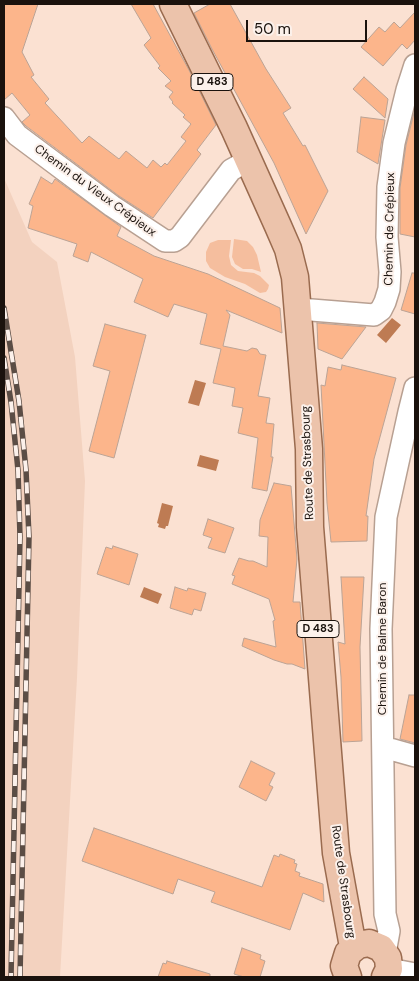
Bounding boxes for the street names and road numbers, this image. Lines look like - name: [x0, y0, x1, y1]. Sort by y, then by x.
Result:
- road number: D 483: [191, 74, 233, 90]
- street label: Chemin du Vieux Crépieux: [31, 142, 159, 240]
- street label: Chemin de Crépieux: [382, 172, 398, 286]
- street label: Route de Strasbourg: [299, 406, 317, 520]
- street label: Chemin de Balme Baron: [376, 583, 390, 715]
- road number: D 483: [297, 620, 339, 638]
- street label: Route de Strasbourg: [328, 825, 358, 939]

